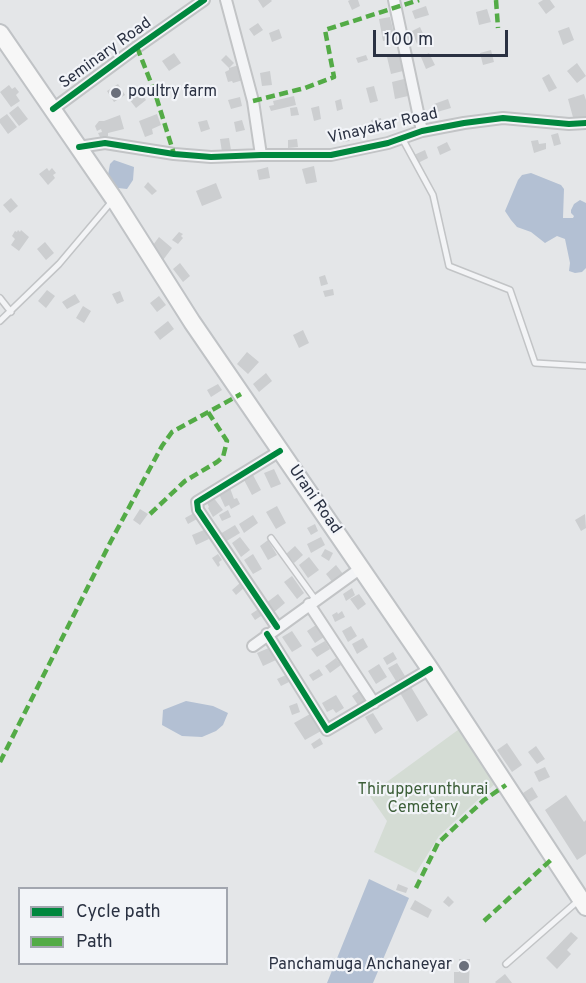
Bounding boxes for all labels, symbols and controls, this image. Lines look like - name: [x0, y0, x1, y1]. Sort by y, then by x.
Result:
- street label: Seminary Road: [56, 14, 156, 94]
- scale bar: [376, 18, 511, 56]
- text: 100 m: [384, 29, 433, 52]
- place label: poultry farm: [128, 83, 217, 103]
- marker: poultry farm: [109, 86, 123, 100]
- street label: Vinayakar Road: [326, 105, 440, 149]
- street label: Urani Road: [283, 462, 345, 538]
- park label: Thirupperunthurai Cemetery: [358, 781, 488, 819]
- legend: [18, 887, 228, 965]
- text: Cycle path: [76, 901, 161, 924]
- text: Path: [76, 931, 113, 954]
- place label: Panchamuga Anchaneyar: [269, 956, 452, 976]
- marker: Panchamuga Anchaneyar: [457, 959, 471, 973]

